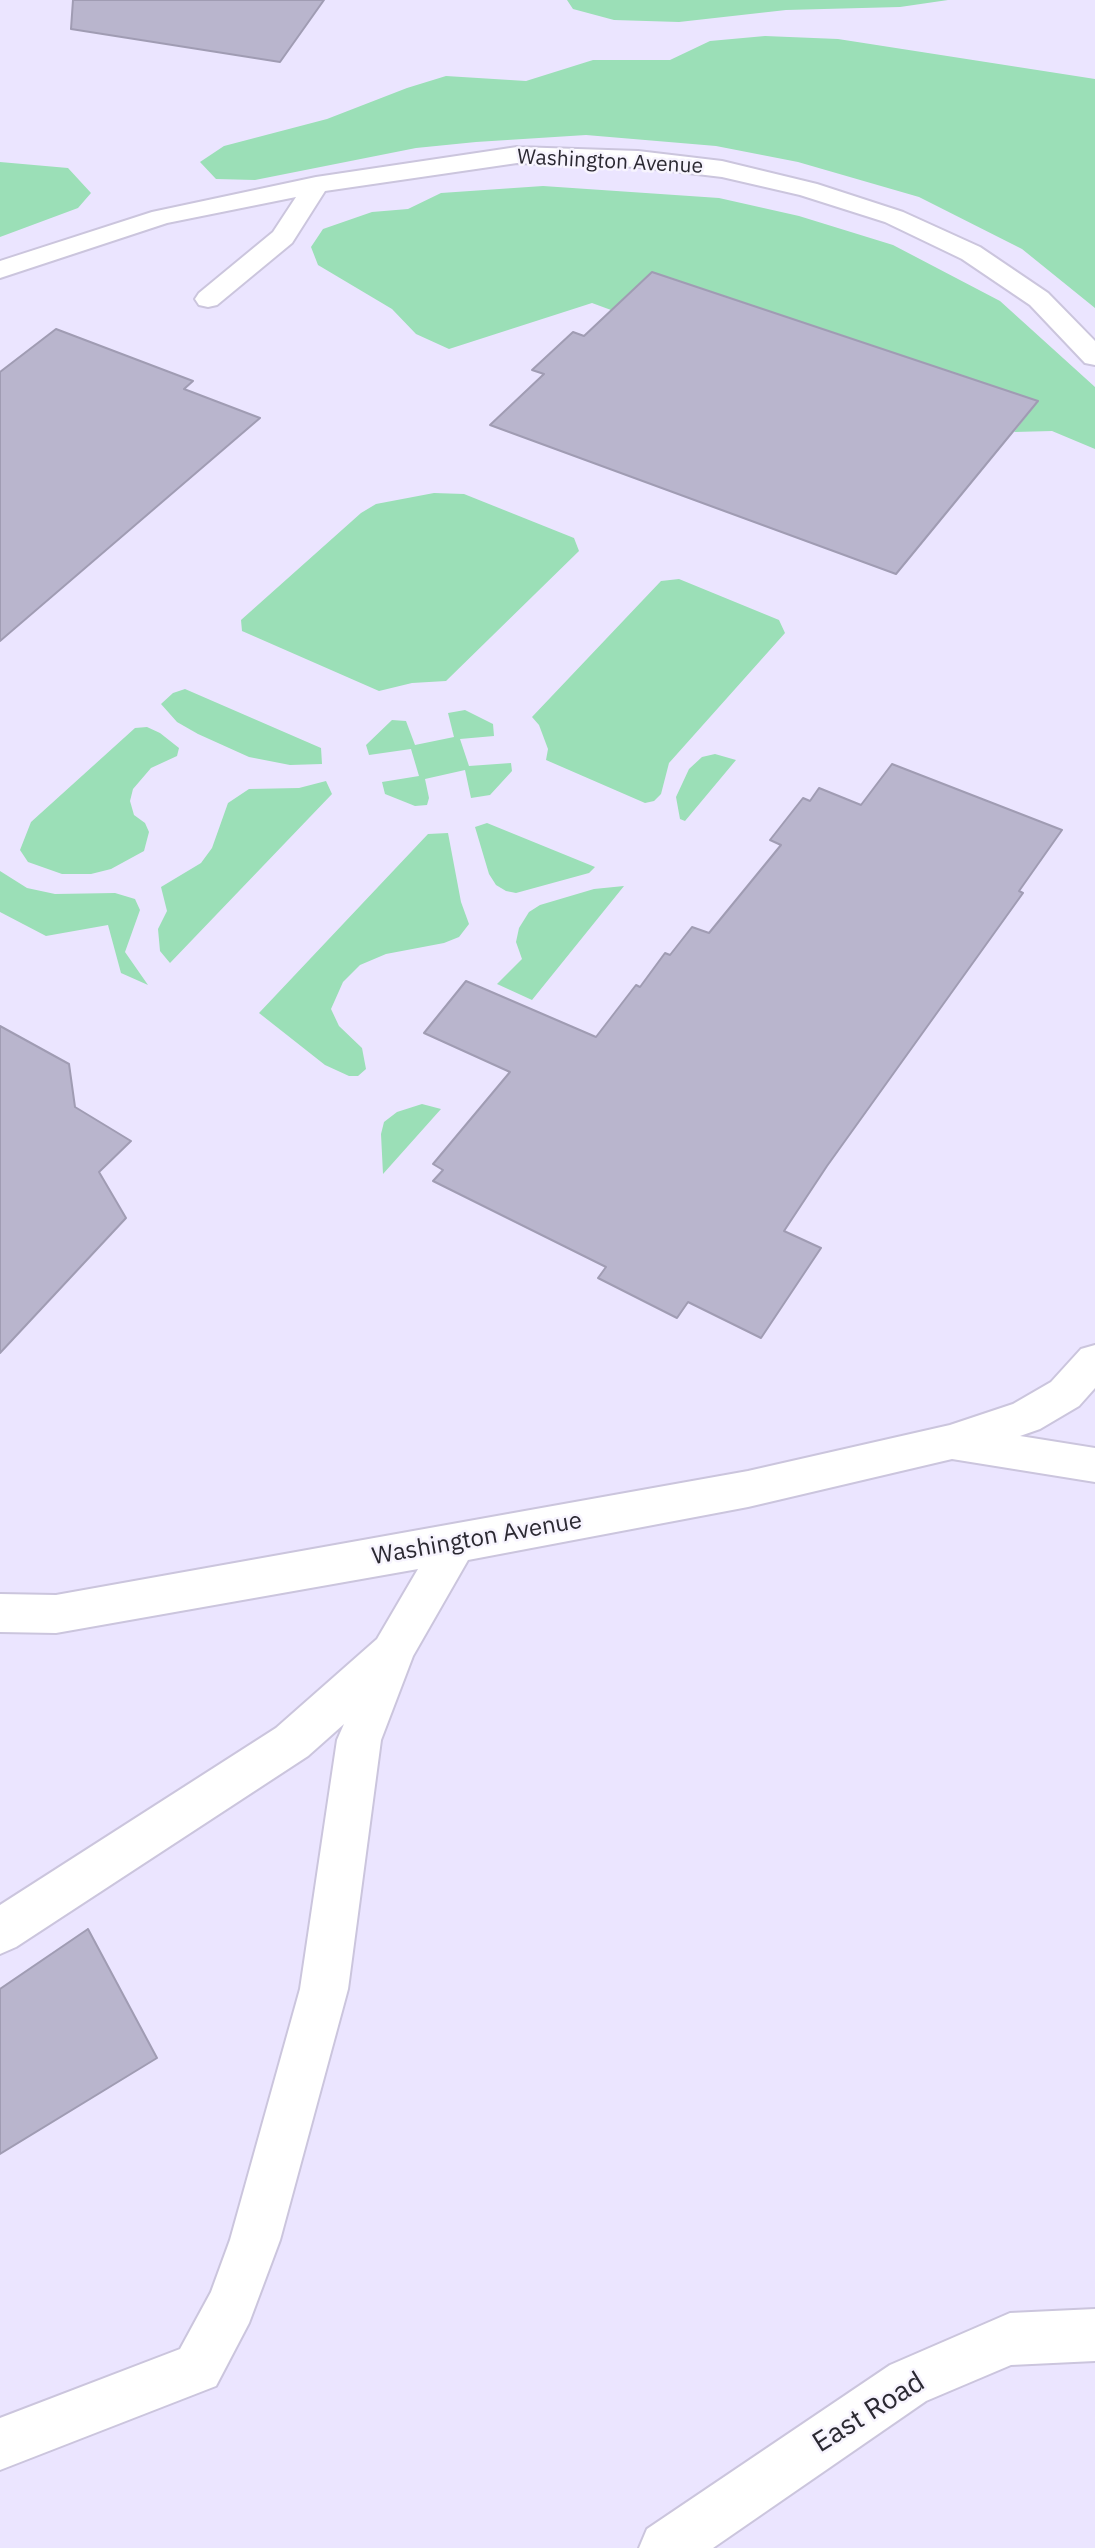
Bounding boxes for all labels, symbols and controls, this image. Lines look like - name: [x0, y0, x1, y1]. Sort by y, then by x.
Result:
- street label: Washington Avenue: [516, 145, 704, 179]
- street label: Washington Avenue: [370, 1506, 584, 1572]
- street label: East Road: [807, 2365, 931, 2461]

